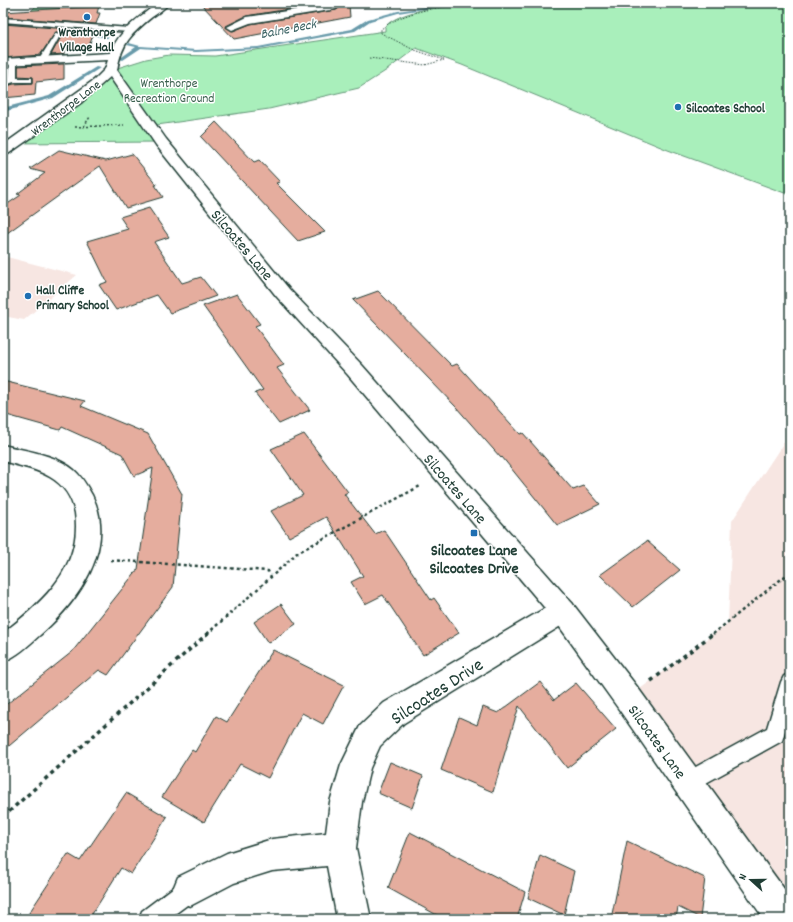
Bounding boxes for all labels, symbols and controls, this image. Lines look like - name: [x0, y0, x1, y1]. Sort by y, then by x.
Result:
- marker: Wrenthorpe Village Hall: [82, 12, 92, 22]
- water label: Balne Beck: [259, 15, 319, 45]
- place label: Wrenthorpe Village Hall: [58, 24, 116, 58]
- park label: Wrenthorpe Recreation Ground: [124, 75, 214, 109]
- street label: Wrenthorpe Lane: [28, 76, 106, 142]
- place label: Silcoates School: [686, 100, 766, 119]
- marker: Silcoates School: [673, 102, 683, 112]
- street label: Silcoates Lane: [204, 205, 278, 286]
- place label: Hall Cliffe Primary School: [36, 282, 110, 316]
- marker: Hall Cliffe Primary School: [23, 291, 33, 301]
- street label: Silcoates Lane: [417, 449, 491, 530]
- marker: Silcoates Lane Silcoates Drive: [469, 528, 479, 538]
- place label: Silcoates Lane Silcoates Drive: [429, 540, 519, 581]
- street label: Silcoates Drive: [386, 653, 490, 733]
- street label: Silcoates Lane: [621, 701, 691, 784]
- north arrow: [731, 860, 771, 900]
- text: N: [735, 871, 752, 883]

